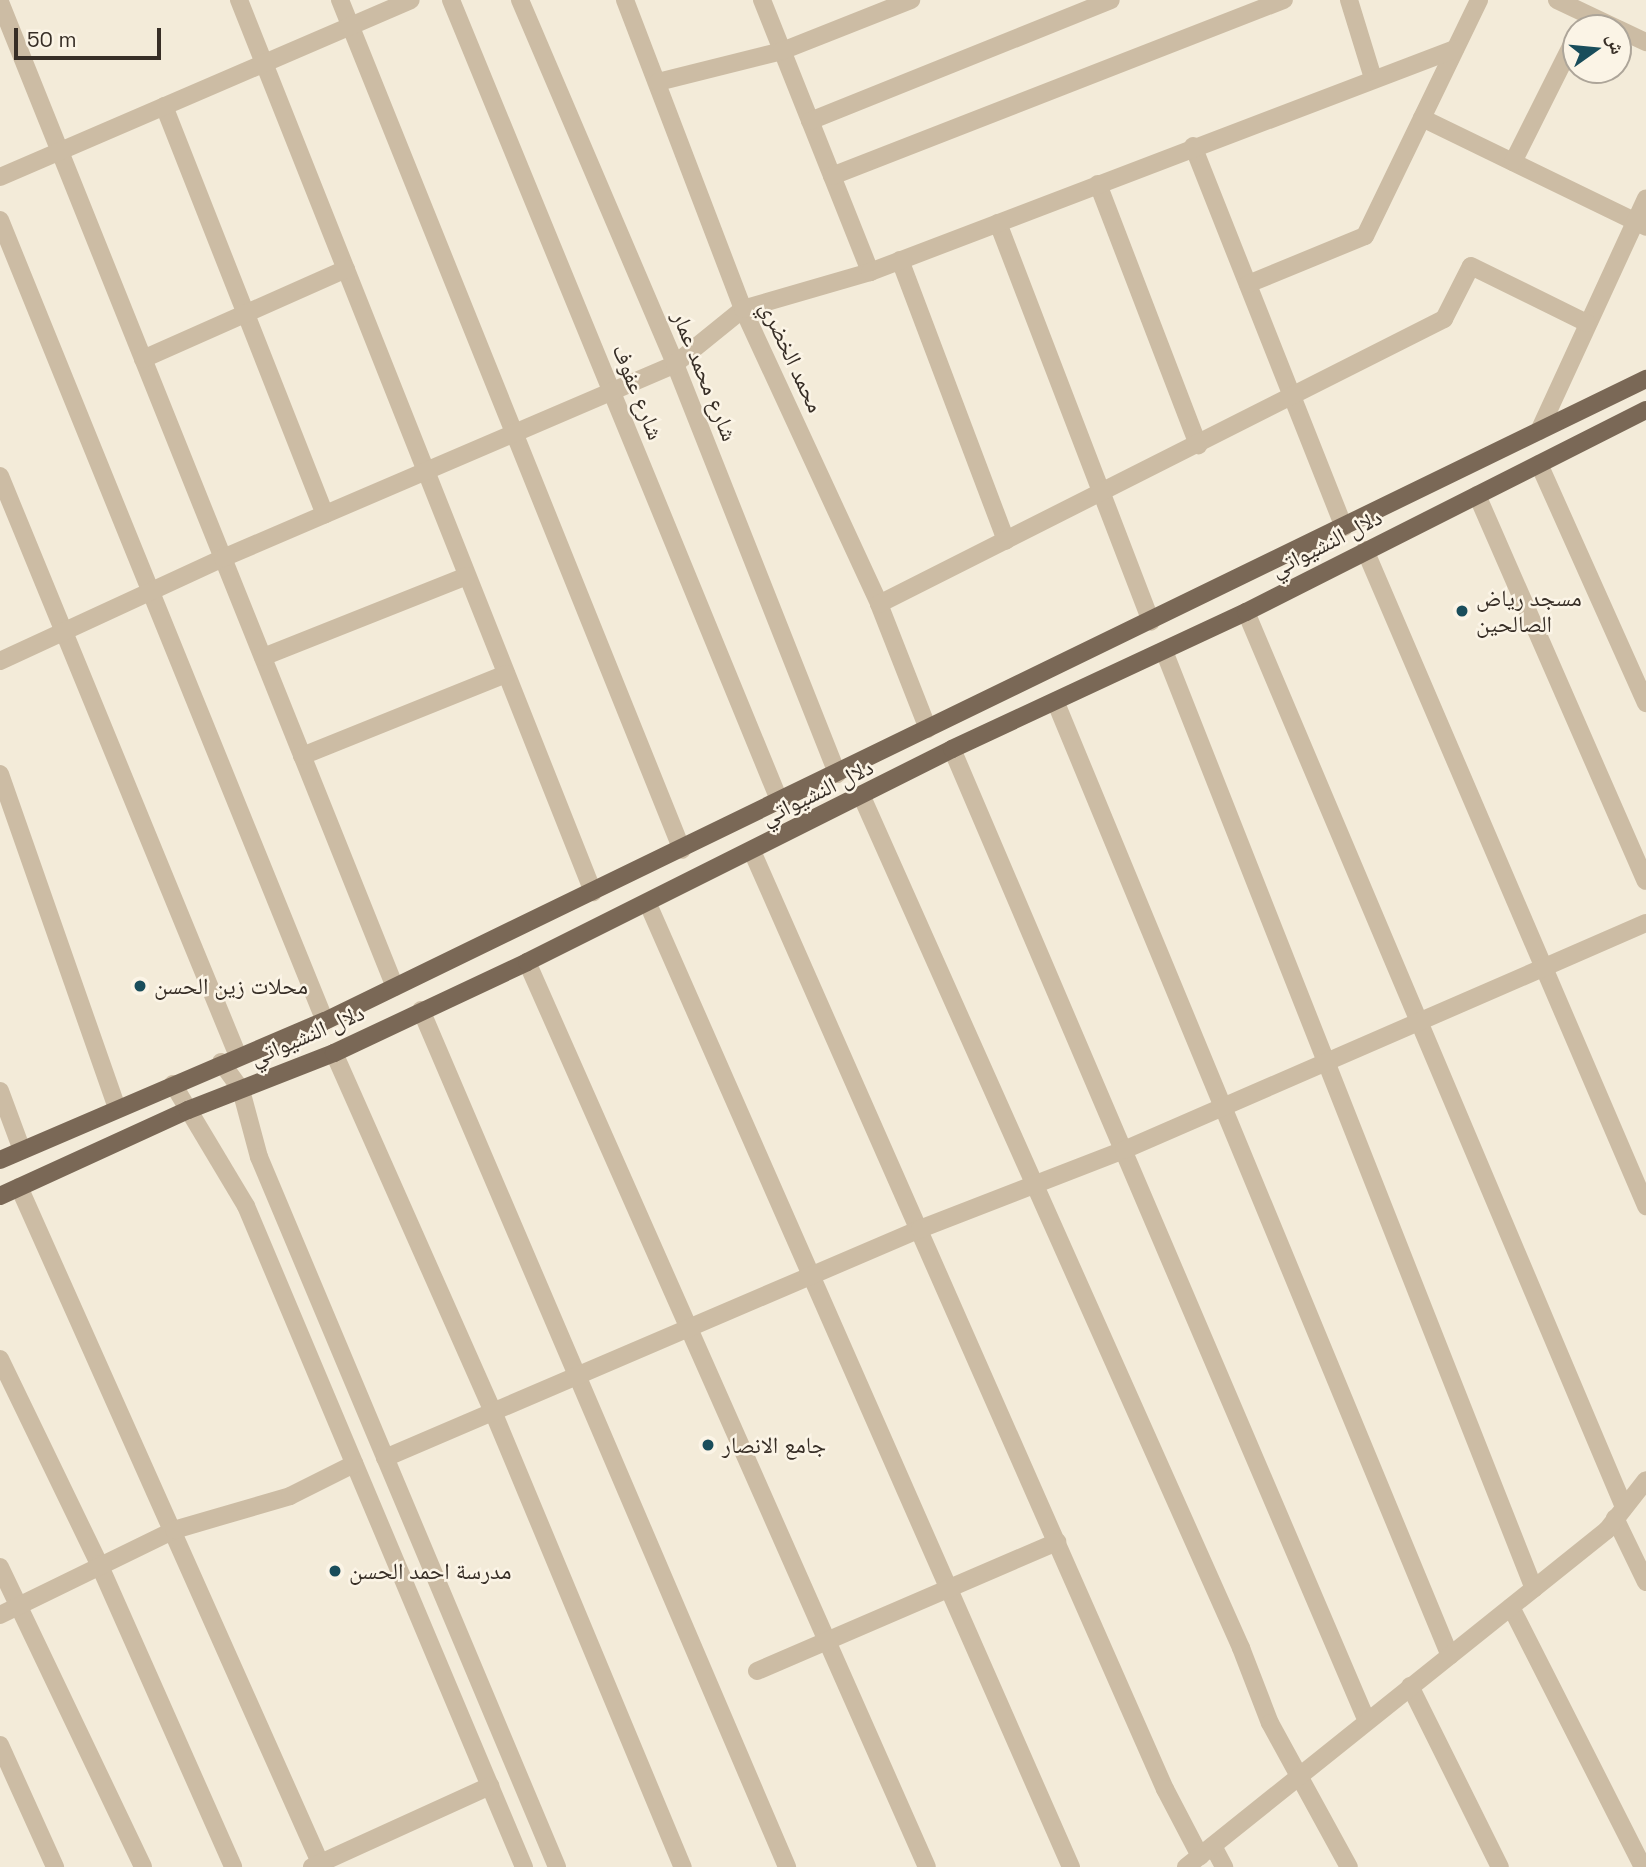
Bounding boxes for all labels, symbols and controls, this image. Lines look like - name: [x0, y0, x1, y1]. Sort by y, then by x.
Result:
- scale bar: [18, 14, 164, 58]
- north arrow: [1562, 14, 1632, 84]
- text: 50 m: [27, 26, 77, 53]
- text: ش: [1601, 31, 1631, 57]
- street label: محمد الخضري: [754, 297, 830, 417]
- street label: شارع محمد عمار: [666, 307, 744, 445]
- street label: شارع عفوف: [606, 340, 670, 444]
- street label: دلال النشيواتي: [1266, 503, 1386, 583]
- place label: مسجد رياض الصالحين: [1476, 584, 1582, 638]
- marker: مسجد رياض الصالحين: [1454, 603, 1470, 619]
- street label: دلال النشيواتي: [756, 753, 878, 831]
- place label: محلات زين الحسن: [154, 972, 308, 1000]
- marker: محلات زين الحسن: [132, 978, 148, 994]
- street label: دلال النشيواتي: [246, 999, 368, 1071]
- place label: جامع الانصار: [722, 1431, 826, 1459]
- marker: جامع الانصار: [700, 1437, 716, 1453]
- place label: مدرسة احمد الحسن: [349, 1557, 511, 1585]
- marker: مدرسة احمد الحسن: [327, 1563, 343, 1579]

